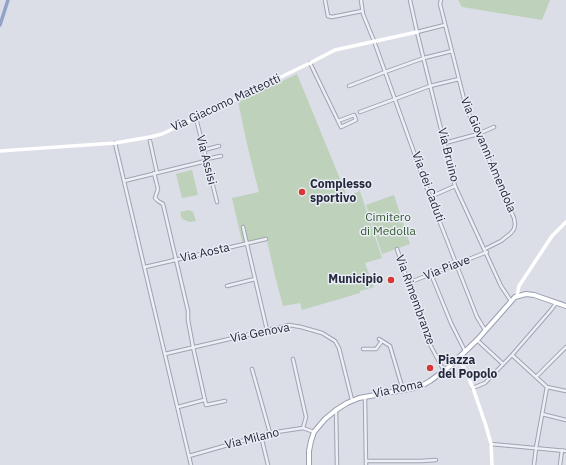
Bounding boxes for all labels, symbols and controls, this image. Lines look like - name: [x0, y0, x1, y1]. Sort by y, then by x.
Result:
- street label: Via Giacomo Matteotti: [169, 71, 283, 135]
- street label: Via Giovanni Amendola: [457, 95, 519, 215]
- street label: Via Bruino: [434, 127, 462, 183]
- street label: Via Assisi: [193, 134, 219, 186]
- street label: Via dei Caduti: [409, 150, 447, 224]
- place label: Complesso sportivo: [310, 178, 372, 206]
- marker: Complesso sportivo: [297, 187, 307, 197]
- park label: Cimitero di Medolla: [360, 211, 416, 239]
- street label: Via Aosta: [179, 240, 231, 266]
- street label: Via Rimembranze: [392, 253, 438, 347]
- street label: Via Piave: [422, 253, 472, 283]
- place label: Municipio: [328, 273, 383, 287]
- marker: Municipio: [386, 275, 396, 285]
- street label: Via Genova: [229, 320, 291, 346]
- place label: Piazza del Popolo: [438, 354, 497, 382]
- marker: Piazza del Popolo: [425, 363, 435, 373]
- street label: Via Roma: [372, 377, 424, 401]
- street label: Via Milano: [223, 425, 281, 453]

